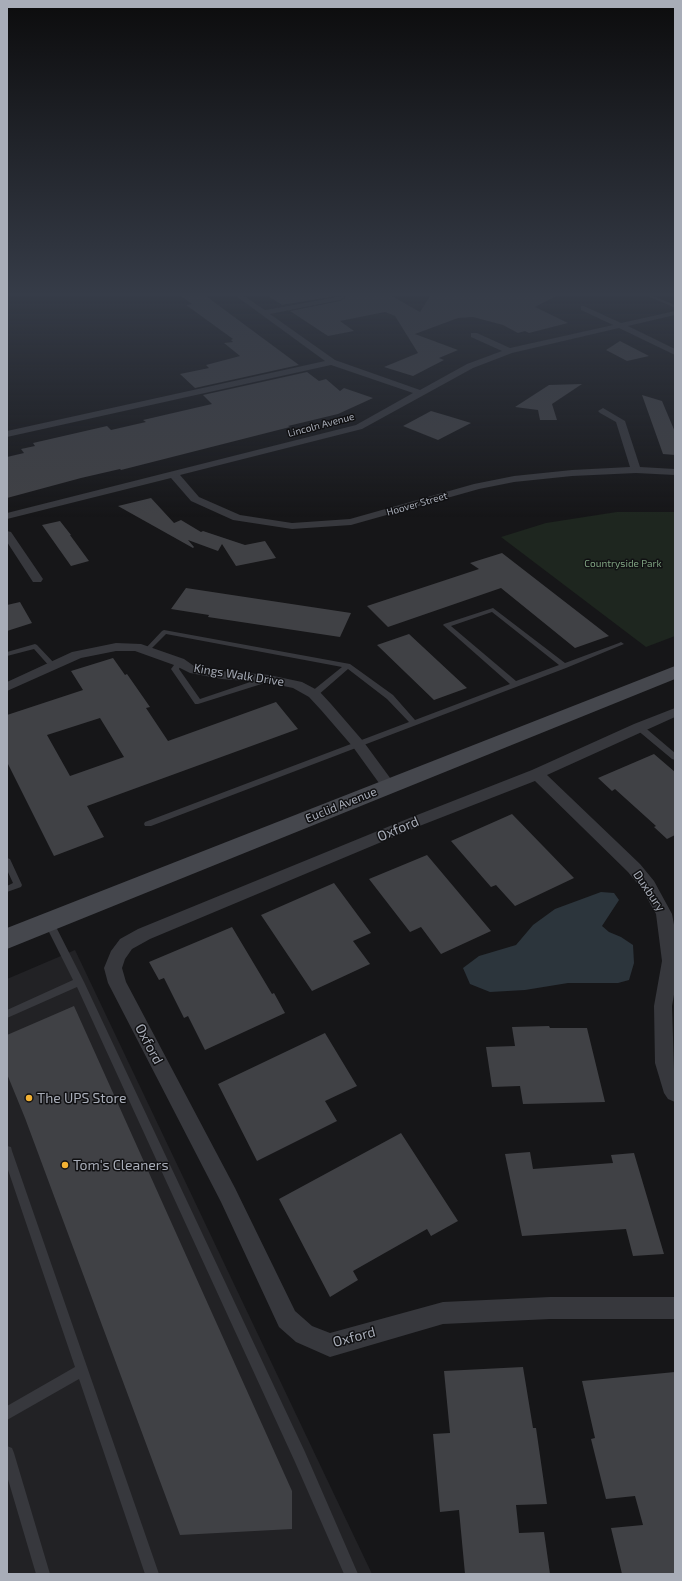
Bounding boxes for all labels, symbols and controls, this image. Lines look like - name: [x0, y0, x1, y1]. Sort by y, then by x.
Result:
- street label: Lincoln Avenue: [286, 410, 356, 440]
- street label: Hoover Street: [385, 490, 449, 518]
- park label: Countryside Park: [584, 558, 662, 570]
- street label: Kings Walk Drive: [193, 661, 285, 689]
- street label: Euclid Avenue: [303, 784, 379, 826]
- street label: Oxford: [375, 813, 421, 845]
- street label: Duxbury: [630, 868, 668, 914]
- street label: Oxford: [131, 1021, 167, 1067]
- place label: The UPS Store: [37, 1090, 126, 1106]
- marker: The UPS Store: [24, 1093, 34, 1103]
- place label: Tom's Cleaners: [73, 1157, 169, 1173]
- marker: Tom's Cleaners: [60, 1160, 70, 1170]
- street label: Oxford: [331, 1323, 377, 1351]

